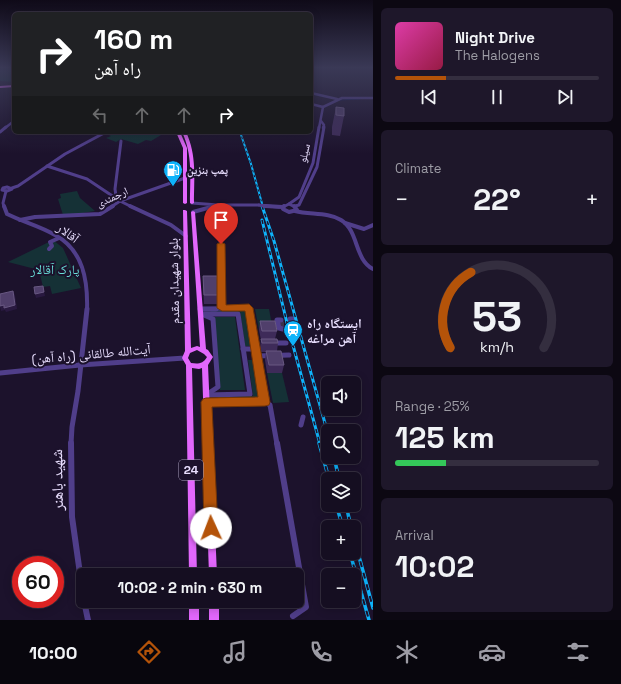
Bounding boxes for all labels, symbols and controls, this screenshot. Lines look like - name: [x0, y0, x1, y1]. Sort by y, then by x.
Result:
- text: 160 m: [94, 21, 173, 57]
- icon: right: [28, 28, 80, 80]
- text: Night Drive: [455, 28, 535, 47]
- text: The Halogens: [455, 47, 540, 64]
- text: راه آهن: [94, 57, 141, 80]
- icon: previous: [418, 86, 440, 108]
- icon: pause: [486, 86, 508, 108]
- icon: next: [554, 86, 576, 108]
- icon: left: [89, 104, 111, 126]
- icon: ahead: [131, 104, 153, 126]
- icon: ahead: [173, 104, 195, 126]
- icon: right: [215, 104, 237, 126]
- street label: سیلو: [295, 142, 313, 164]
- fuel station icon: پمپ بنزین: [162, 159, 184, 187]
- text: Climate: [395, 160, 441, 177]
- place label: پمپ بنزین: [187, 163, 228, 178]
- text: 22°: [473, 180, 521, 219]
- street label: ارجمندی: [94, 184, 130, 210]
- text: −: [395, 185, 409, 213]
- text: +: [585, 185, 599, 213]
- pin: [204, 203, 238, 244]
- icon: arrive: [210, 209, 232, 231]
- street label: آقالار: [53, 219, 83, 247]
- street label: بلوار شهیدان مقدم: [165, 238, 183, 324]
- park label: پارک آقالار: [29, 261, 80, 278]
- text: 53: [472, 290, 522, 343]
- place label: ایستگاه راه آهن مراغه: [307, 315, 362, 347]
- station icon: ایستگاه راه آهن مراغه: [282, 319, 304, 347]
- text: km/h: [480, 338, 514, 356]
- street label: (راه آهن) آیت‌الله طالقانی: [31, 340, 152, 368]
- map controls: [321, 376, 361, 608]
- button: sound: [321, 376, 361, 416]
- text: Range · 25%: [395, 398, 469, 415]
- text: 125 km: [395, 418, 495, 457]
- button: search: [321, 424, 361, 464]
- street label: شهید باهنر: [46, 449, 68, 512]
- road number: 24: [179, 460, 203, 480]
- button: layers: [321, 472, 361, 512]
- position arrow: [190, 507, 232, 549]
- button: +: [321, 520, 361, 560]
- text: Arrival: [395, 527, 434, 544]
- text: 10:02: [395, 547, 474, 586]
- speed limit sign: 60: [12, 556, 64, 608]
- button: −: [321, 568, 361, 608]
- text: 10:02 · 2 min · 630 m: [118, 578, 262, 597]
- icon: directions: [135, 638, 163, 666]
- icon: music: [221, 638, 249, 666]
- icon: phone: [307, 638, 335, 666]
- icon: climate: [393, 638, 421, 666]
- icon: car: [478, 638, 506, 666]
- icon: filters: [564, 638, 592, 666]
- text: 10:00: [29, 641, 77, 664]

